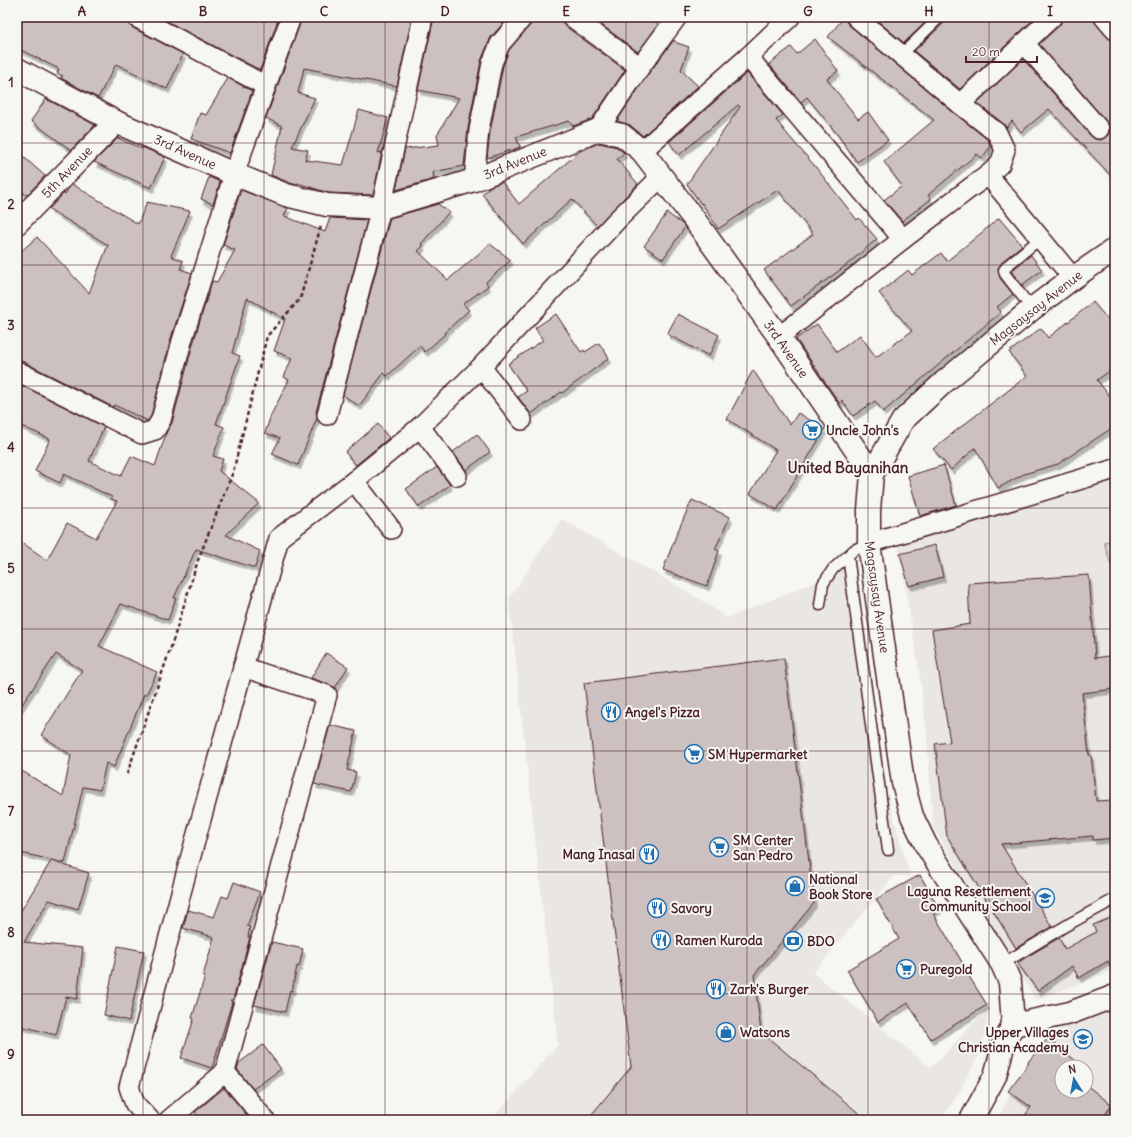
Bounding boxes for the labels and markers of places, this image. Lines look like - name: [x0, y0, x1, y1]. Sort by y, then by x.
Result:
- supermarket icon: Uncle John's: [801, 419, 823, 441]
- place label: Uncle John's: [826, 422, 899, 439]
- restaurant icon: Angel's Pizza: [600, 701, 622, 723]
- place label: Angel's Pizza: [625, 704, 701, 721]
- supermarket icon: SM Hypermarket: [683, 743, 705, 765]
- place label: SM Hypermarket: [708, 746, 808, 763]
- place label: SM Center San Pedro: [733, 832, 794, 864]
- supermarket icon: SM Center San Pedro: [708, 836, 730, 858]
- restaurant icon: Mang Inasal: [638, 843, 660, 865]
- place label: Mang Inasal: [562, 846, 635, 863]
- place label: National Book Store: [809, 871, 872, 903]
- shop icon: National Book Store: [784, 875, 806, 897]
- place label: Laguna Resettlement Community School: [907, 883, 1032, 915]
- school or university icon: Laguna Resettlement Community School: [1034, 887, 1056, 909]
- restaurant icon: Savory: [646, 897, 668, 919]
- place label: Savory: [671, 900, 712, 917]
- restaurant icon: Ramen Kuroda: [650, 929, 672, 951]
- bank icon: BDO: [782, 930, 804, 952]
- place label: Ramen Kuroda: [675, 932, 763, 949]
- place label: BDO: [807, 933, 835, 950]
- supermarket icon: Puregold: [895, 958, 917, 980]
- place label: Puregold: [920, 961, 973, 978]
- restaurant icon: Zark's Burger: [705, 978, 727, 1000]
- place label: Zark's Burger: [730, 981, 809, 998]
- shop icon: Watsons: [715, 1021, 737, 1043]
- place label: Watsons: [740, 1024, 790, 1041]
- place label: Upper Villages Christian Academy: [958, 1024, 1069, 1056]
- school or university icon: Upper Villages Christian Academy: [1072, 1028, 1094, 1050]

